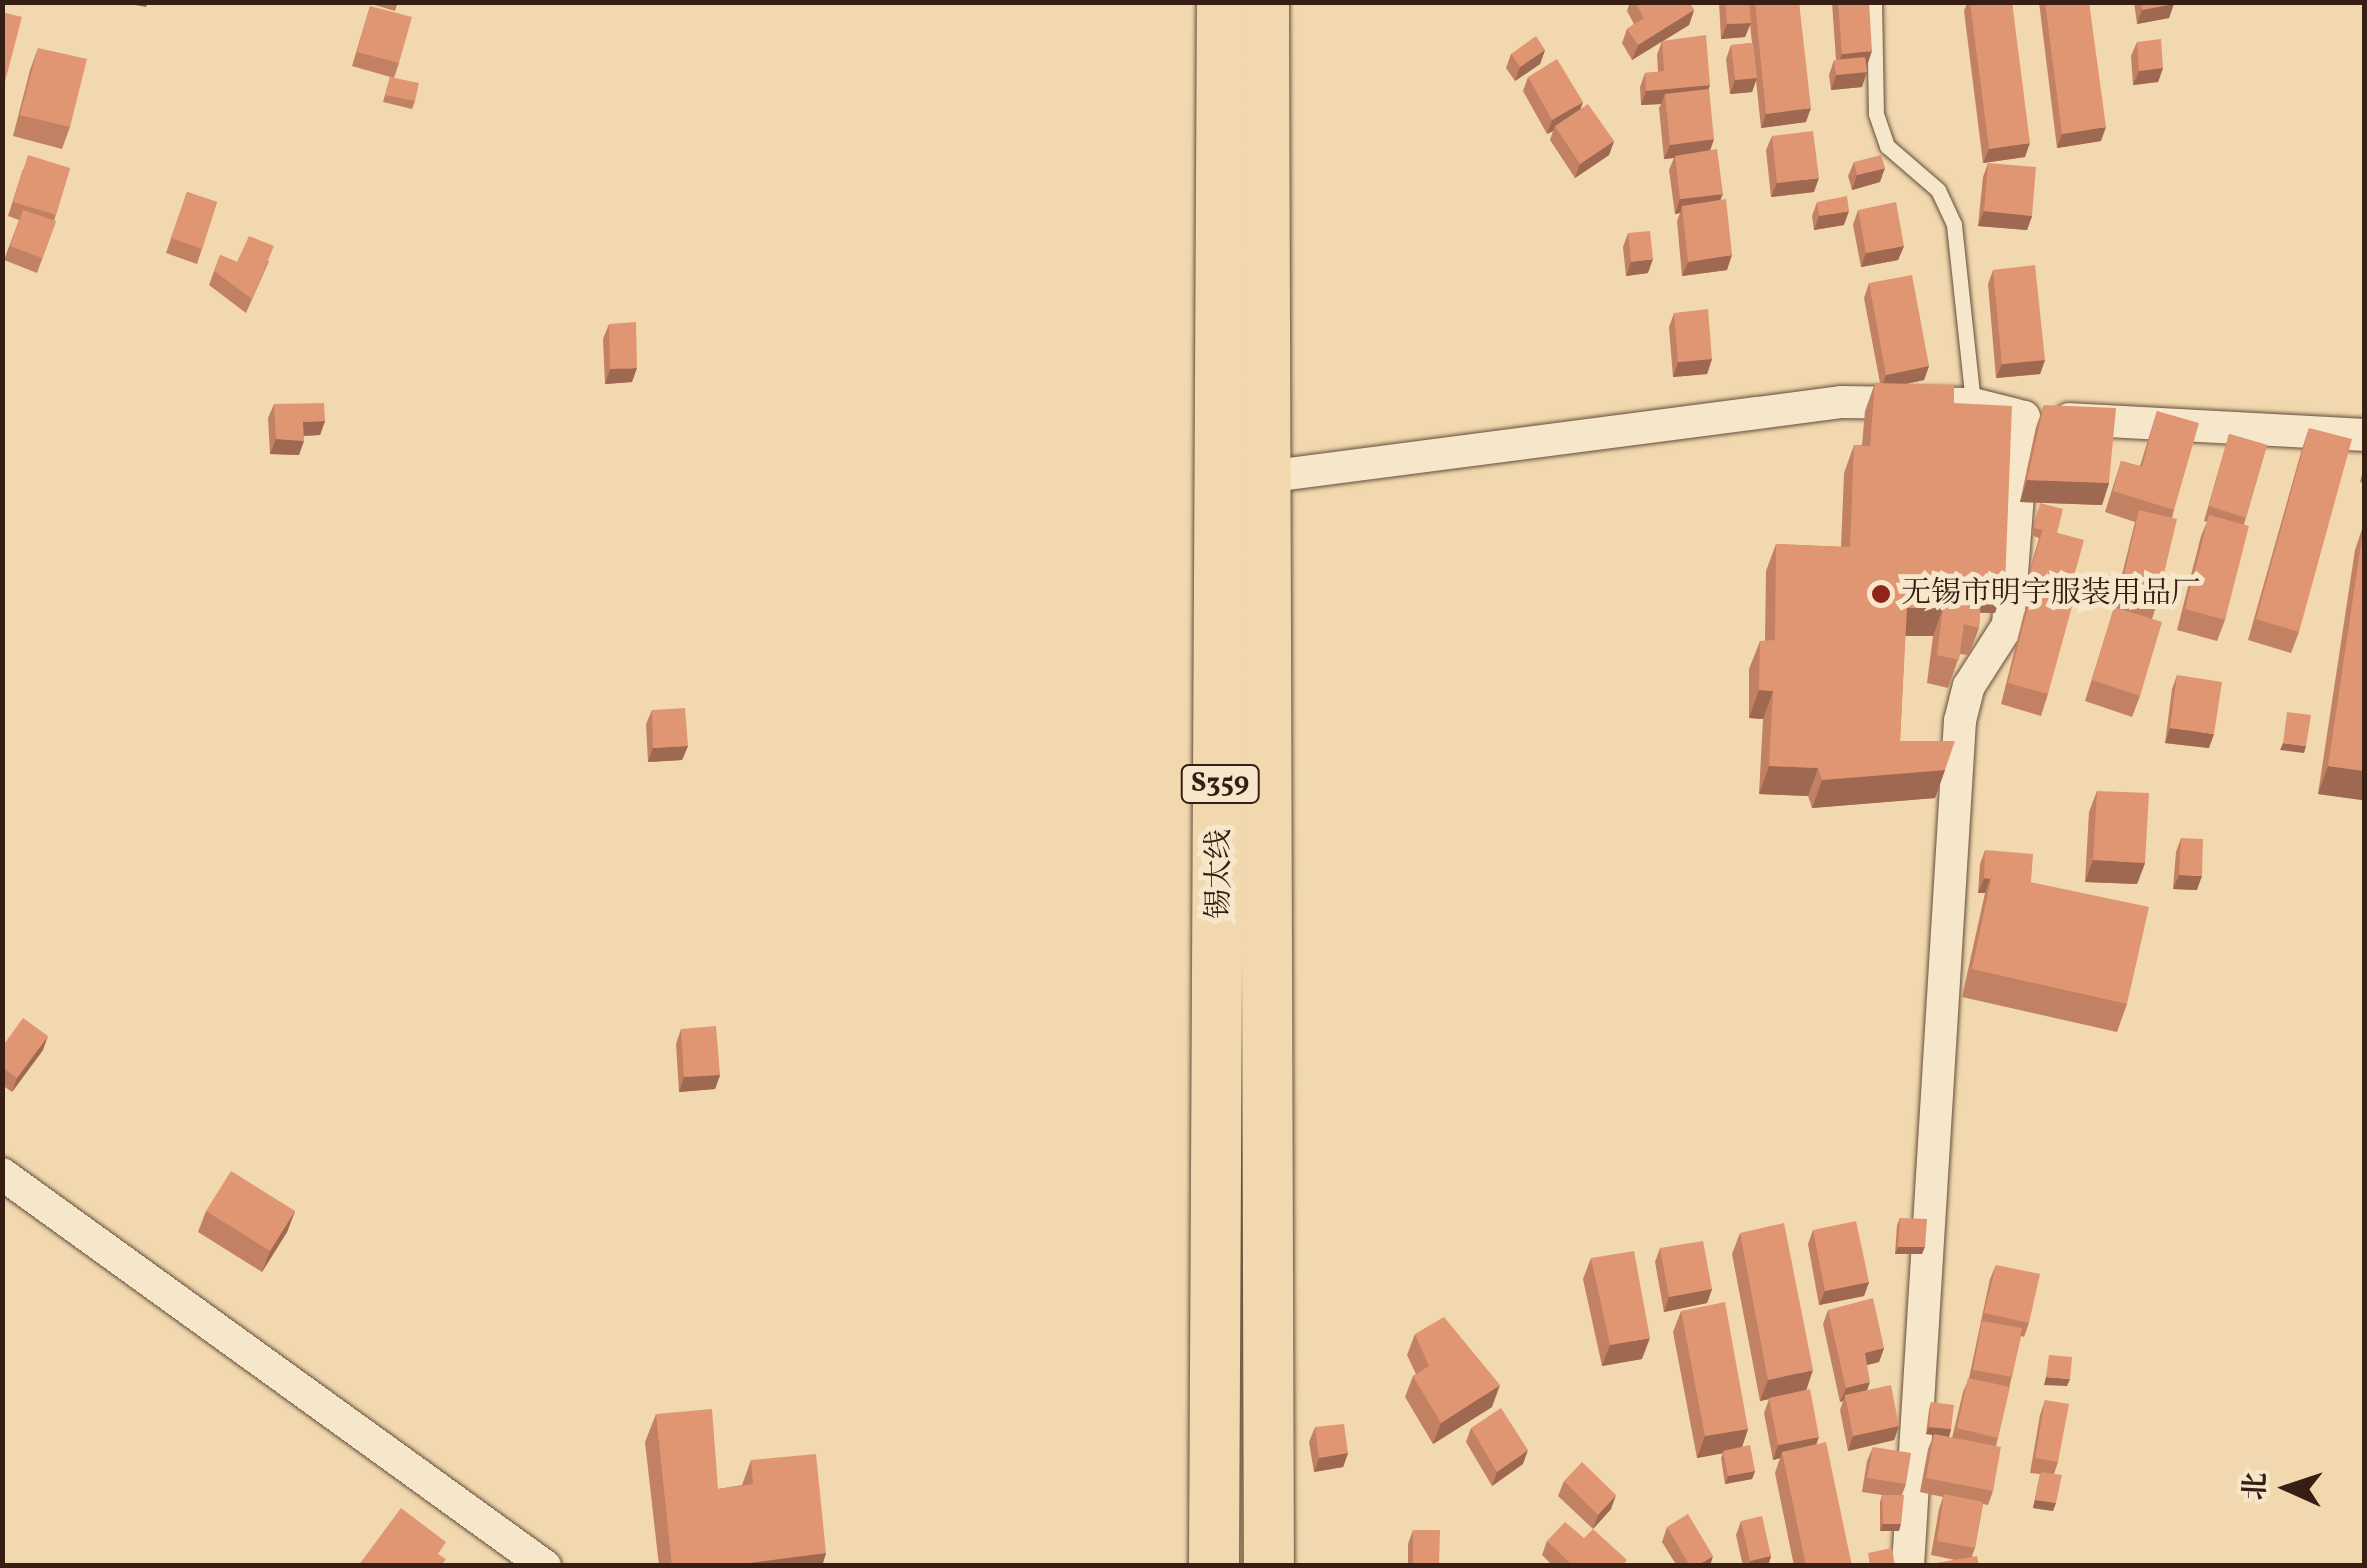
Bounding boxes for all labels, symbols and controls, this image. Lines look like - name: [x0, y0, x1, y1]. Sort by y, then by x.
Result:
- place label: 无锡市明宇服装用品厂: [1901, 576, 2201, 612]
- marker: 无锡市明宇服装用品厂: [1870, 583, 1892, 605]
- road number: S359: [1180, 761, 1260, 807]
- street label: 锡太线: [1202, 829, 1238, 919]
- north arrow: [2237, 1438, 2337, 1538]
- text: 北: [2236, 1471, 2277, 1501]

